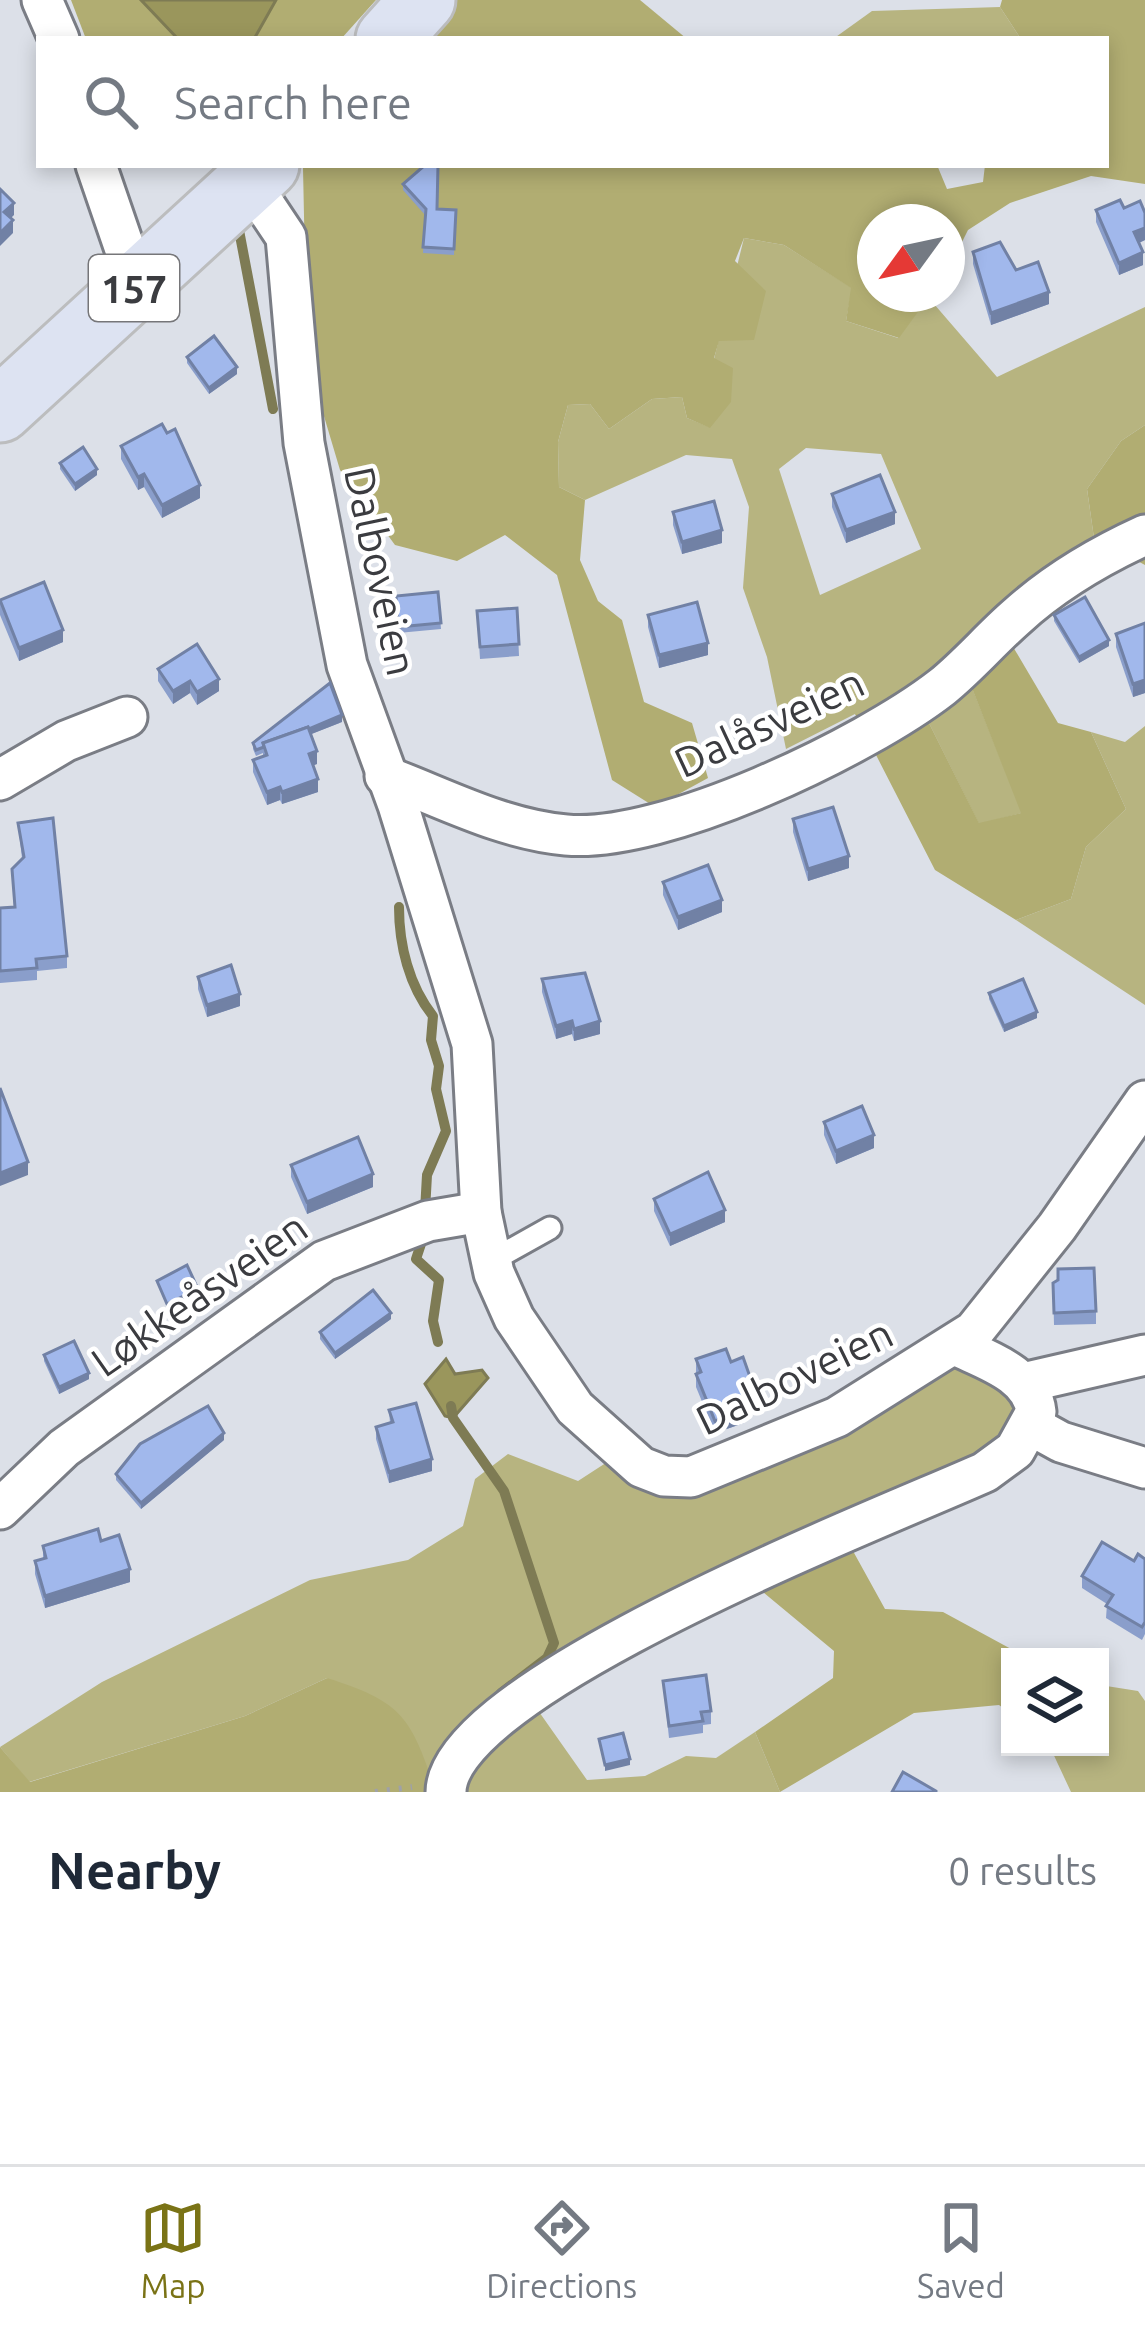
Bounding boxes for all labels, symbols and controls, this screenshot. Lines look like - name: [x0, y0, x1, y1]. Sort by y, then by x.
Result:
- search box: [36, 36, 1109, 168]
- icon: search: [78, 69, 144, 135]
- text: Search here: [174, 77, 412, 128]
- north arrow: [857, 204, 965, 312]
- road number: 157: [89, 255, 179, 321]
- street label: Dalboveien: [336, 462, 426, 680]
- street label: Dalåsveien: [667, 658, 871, 786]
- street label: Løkkeåsveien: [82, 1203, 316, 1385]
- street label: Dalboveien: [688, 1308, 900, 1444]
- map controls: [1001, 1648, 1109, 1756]
- button: layers: [1001, 1648, 1109, 1756]
- text: Nearby: [48, 1841, 221, 1899]
- text: 0 results: [948, 1849, 1097, 1892]
- tab: Map: [140, 2195, 206, 2304]
- tab: Directions: [486, 2195, 637, 2304]
- tab: Saved: [917, 2195, 1005, 2304]

